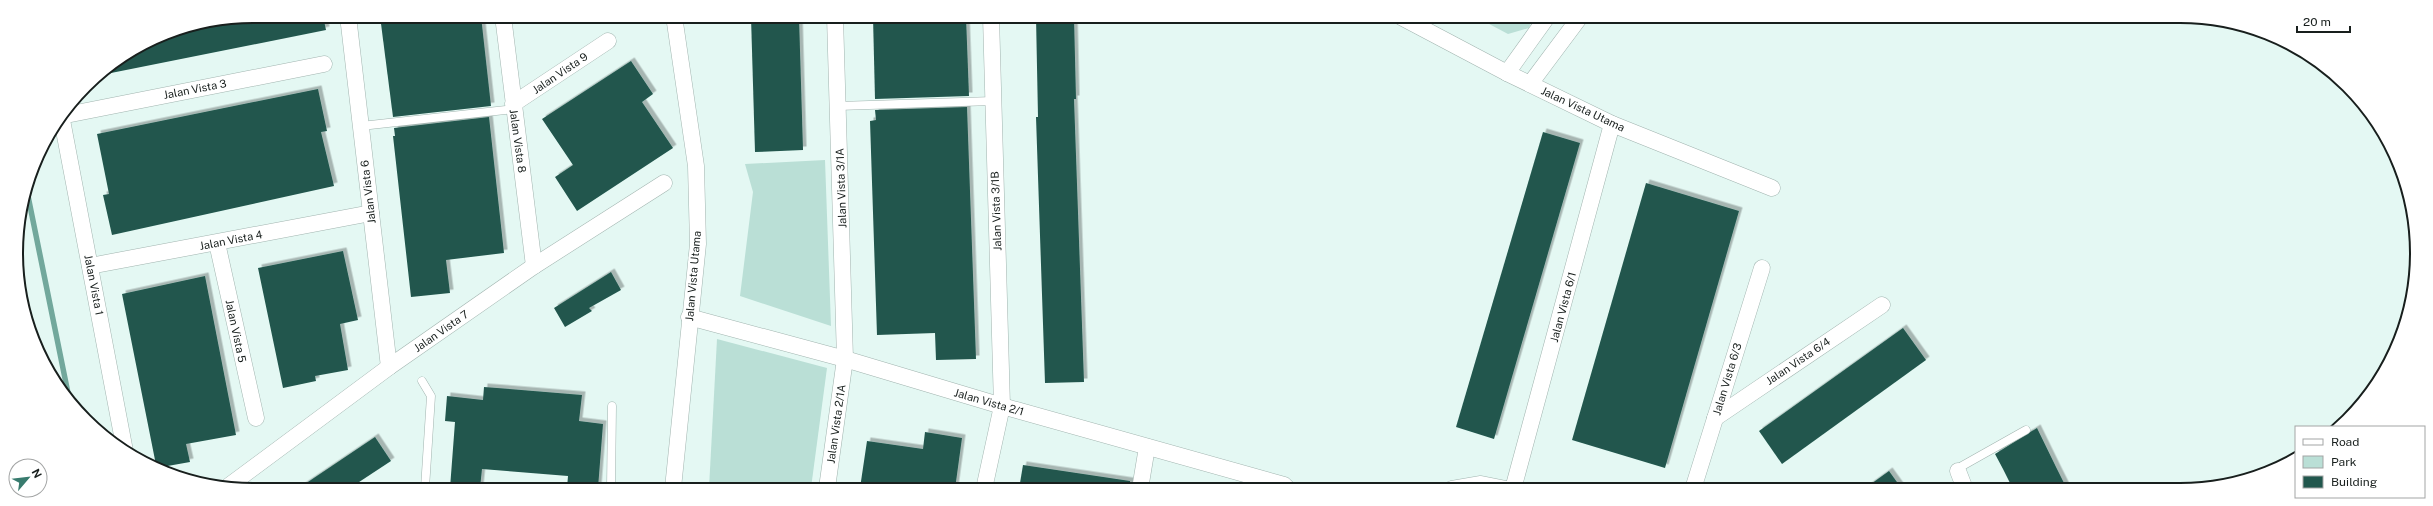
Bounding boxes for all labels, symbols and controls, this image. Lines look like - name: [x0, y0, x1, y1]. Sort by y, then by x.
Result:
- scale bar: [2297, 8, 2350, 34]
- text: 20 m: [2303, 15, 2331, 29]
- street label: Jalan Vista 9: [530, 50, 590, 96]
- street label: Jalan Vista 3: [162, 77, 228, 101]
- street label: Jalan Vista Utama: [1539, 84, 1627, 134]
- street label: Jalan Vista 8: [508, 108, 528, 174]
- street label: Jalan Vista 3/1A: [834, 148, 848, 228]
- street label: Jalan Vista 6: [358, 159, 378, 224]
- street label: Jalan Vista 3/1B: [989, 171, 1003, 251]
- street label: Jalan Vista 4: [198, 228, 264, 252]
- street label: Jalan Vista Utama: [683, 230, 703, 322]
- street label: Jalan Vista 1: [82, 254, 106, 316]
- street label: Jalan Vista 6/1: [1548, 271, 1578, 343]
- street label: Jalan Vista 5: [223, 298, 249, 364]
- street label: Jalan Vista 7: [411, 308, 471, 354]
- street label: Jalan Vista 6/4: [1764, 335, 1832, 387]
- street label: Jalan Vista 6/3: [1710, 341, 1744, 416]
- street label: Jalan Vista 2/1A: [825, 383, 848, 464]
- street label: Jalan Vista 2/1: [953, 386, 1025, 418]
- legend: [2295, 426, 2425, 498]
- text: Road: [2331, 435, 2359, 449]
- text: Park: [2331, 455, 2357, 469]
- north arrow: [8, 458, 48, 498]
- text: N: [30, 467, 44, 480]
- text: Building: [2331, 475, 2377, 489]

